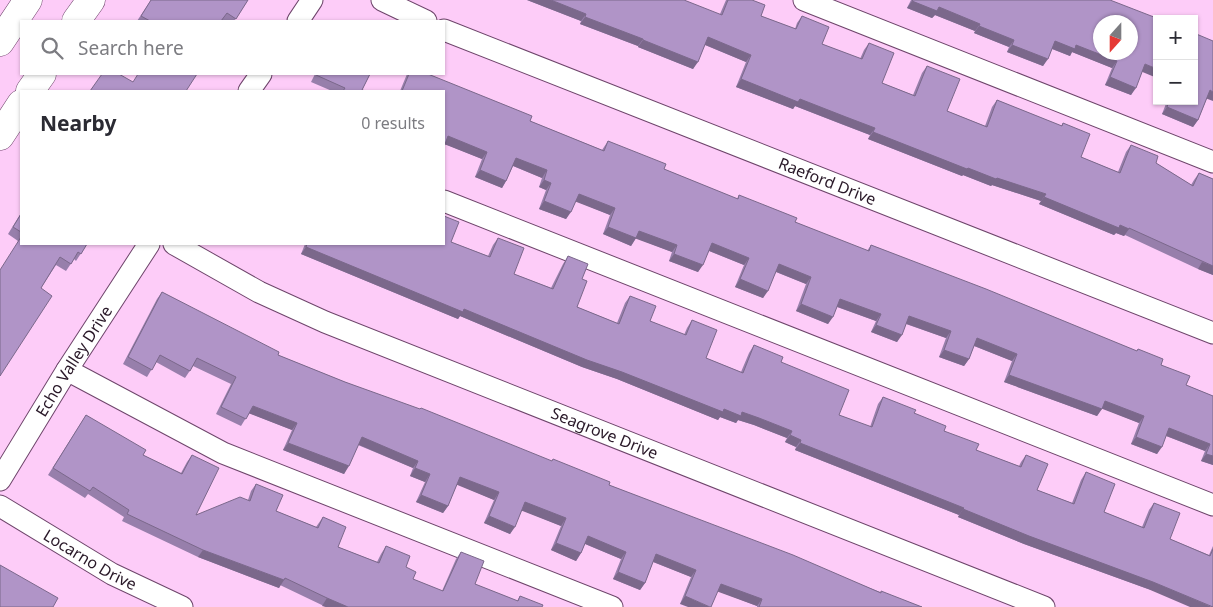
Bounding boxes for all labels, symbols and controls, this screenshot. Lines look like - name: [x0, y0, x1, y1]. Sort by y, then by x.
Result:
- north arrow: [1093, 15, 1138, 60]
- map controls: [1153, 15, 1198, 105]
- button: +: [1153, 15, 1198, 60]
- search box: [20, 20, 445, 75]
- icon: search: [38, 34, 66, 62]
- text: Search here: [78, 35, 184, 61]
- button: −: [1153, 60, 1198, 105]
- text: Nearby: [40, 109, 116, 137]
- text: 0 results: [361, 112, 425, 134]
- street label: Raeford Drive: [775, 152, 879, 210]
- street label: Echo Valley Drive: [30, 301, 117, 421]
- street label: Seagrove Drive: [548, 402, 661, 464]
- street label: Locarno Drive: [39, 524, 141, 595]

